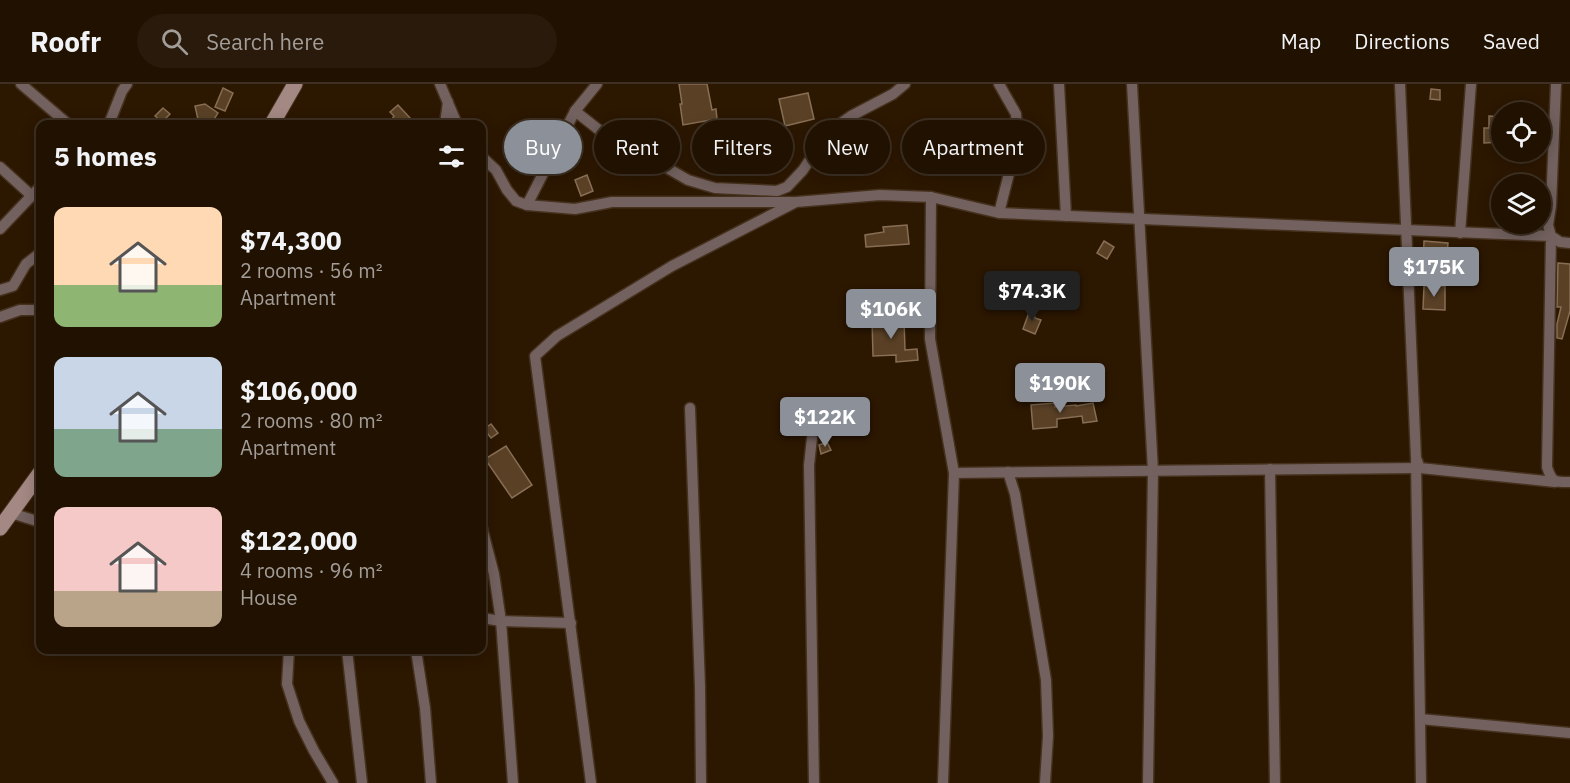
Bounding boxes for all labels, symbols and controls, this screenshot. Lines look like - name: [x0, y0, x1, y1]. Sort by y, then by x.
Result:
- search box: [137, 14, 557, 68]
- text: Roofr: [30, 23, 101, 60]
- icon: search: [158, 25, 191, 58]
- text: Search here: [206, 27, 324, 56]
- text: Map: [1281, 27, 1321, 55]
- text: Directions: [1354, 27, 1450, 55]
- text: Saved: [1483, 27, 1540, 55]
- map controls: [1491, 102, 1551, 234]
- button: locate: [1491, 102, 1551, 162]
- chip: Buy: [504, 120, 582, 174]
- chip: Rent: [594, 120, 680, 174]
- chip: Filters: [692, 120, 793, 174]
- chip: New: [805, 120, 890, 174]
- chip: Apartment: [902, 120, 1045, 174]
- text: 5 homes: [54, 139, 157, 173]
- icon: filters: [435, 140, 468, 173]
- button: layers: [1491, 174, 1551, 234]
- text: $74,300: [240, 223, 342, 257]
- icon: home: [102, 231, 174, 303]
- pin: $175K: [1392, 247, 1476, 298]
- text: $175K: [1403, 253, 1465, 280]
- text: 2 rooms · 56 m²: [240, 257, 383, 284]
- pin: $74.3K: [983, 271, 1081, 322]
- text: $74.3K: [998, 277, 1066, 304]
- text: Apartment: [240, 284, 336, 311]
- pin: $106K: [849, 289, 933, 340]
- text: $106K: [860, 295, 922, 322]
- pin: $190K: [1018, 363, 1102, 414]
- text: $190K: [1029, 369, 1091, 396]
- text: $106,000: [240, 373, 357, 407]
- icon: home: [102, 381, 174, 453]
- pin: $122K: [783, 397, 867, 448]
- text: $122K: [794, 403, 856, 430]
- text: 2 rooms · 80 m²: [240, 407, 383, 434]
- text: Apartment: [240, 434, 336, 461]
- text: $122,000: [240, 523, 357, 557]
- icon: home: [102, 531, 174, 603]
- text: 4 rooms · 96 m²: [240, 557, 383, 584]
- text: House: [240, 584, 297, 611]

